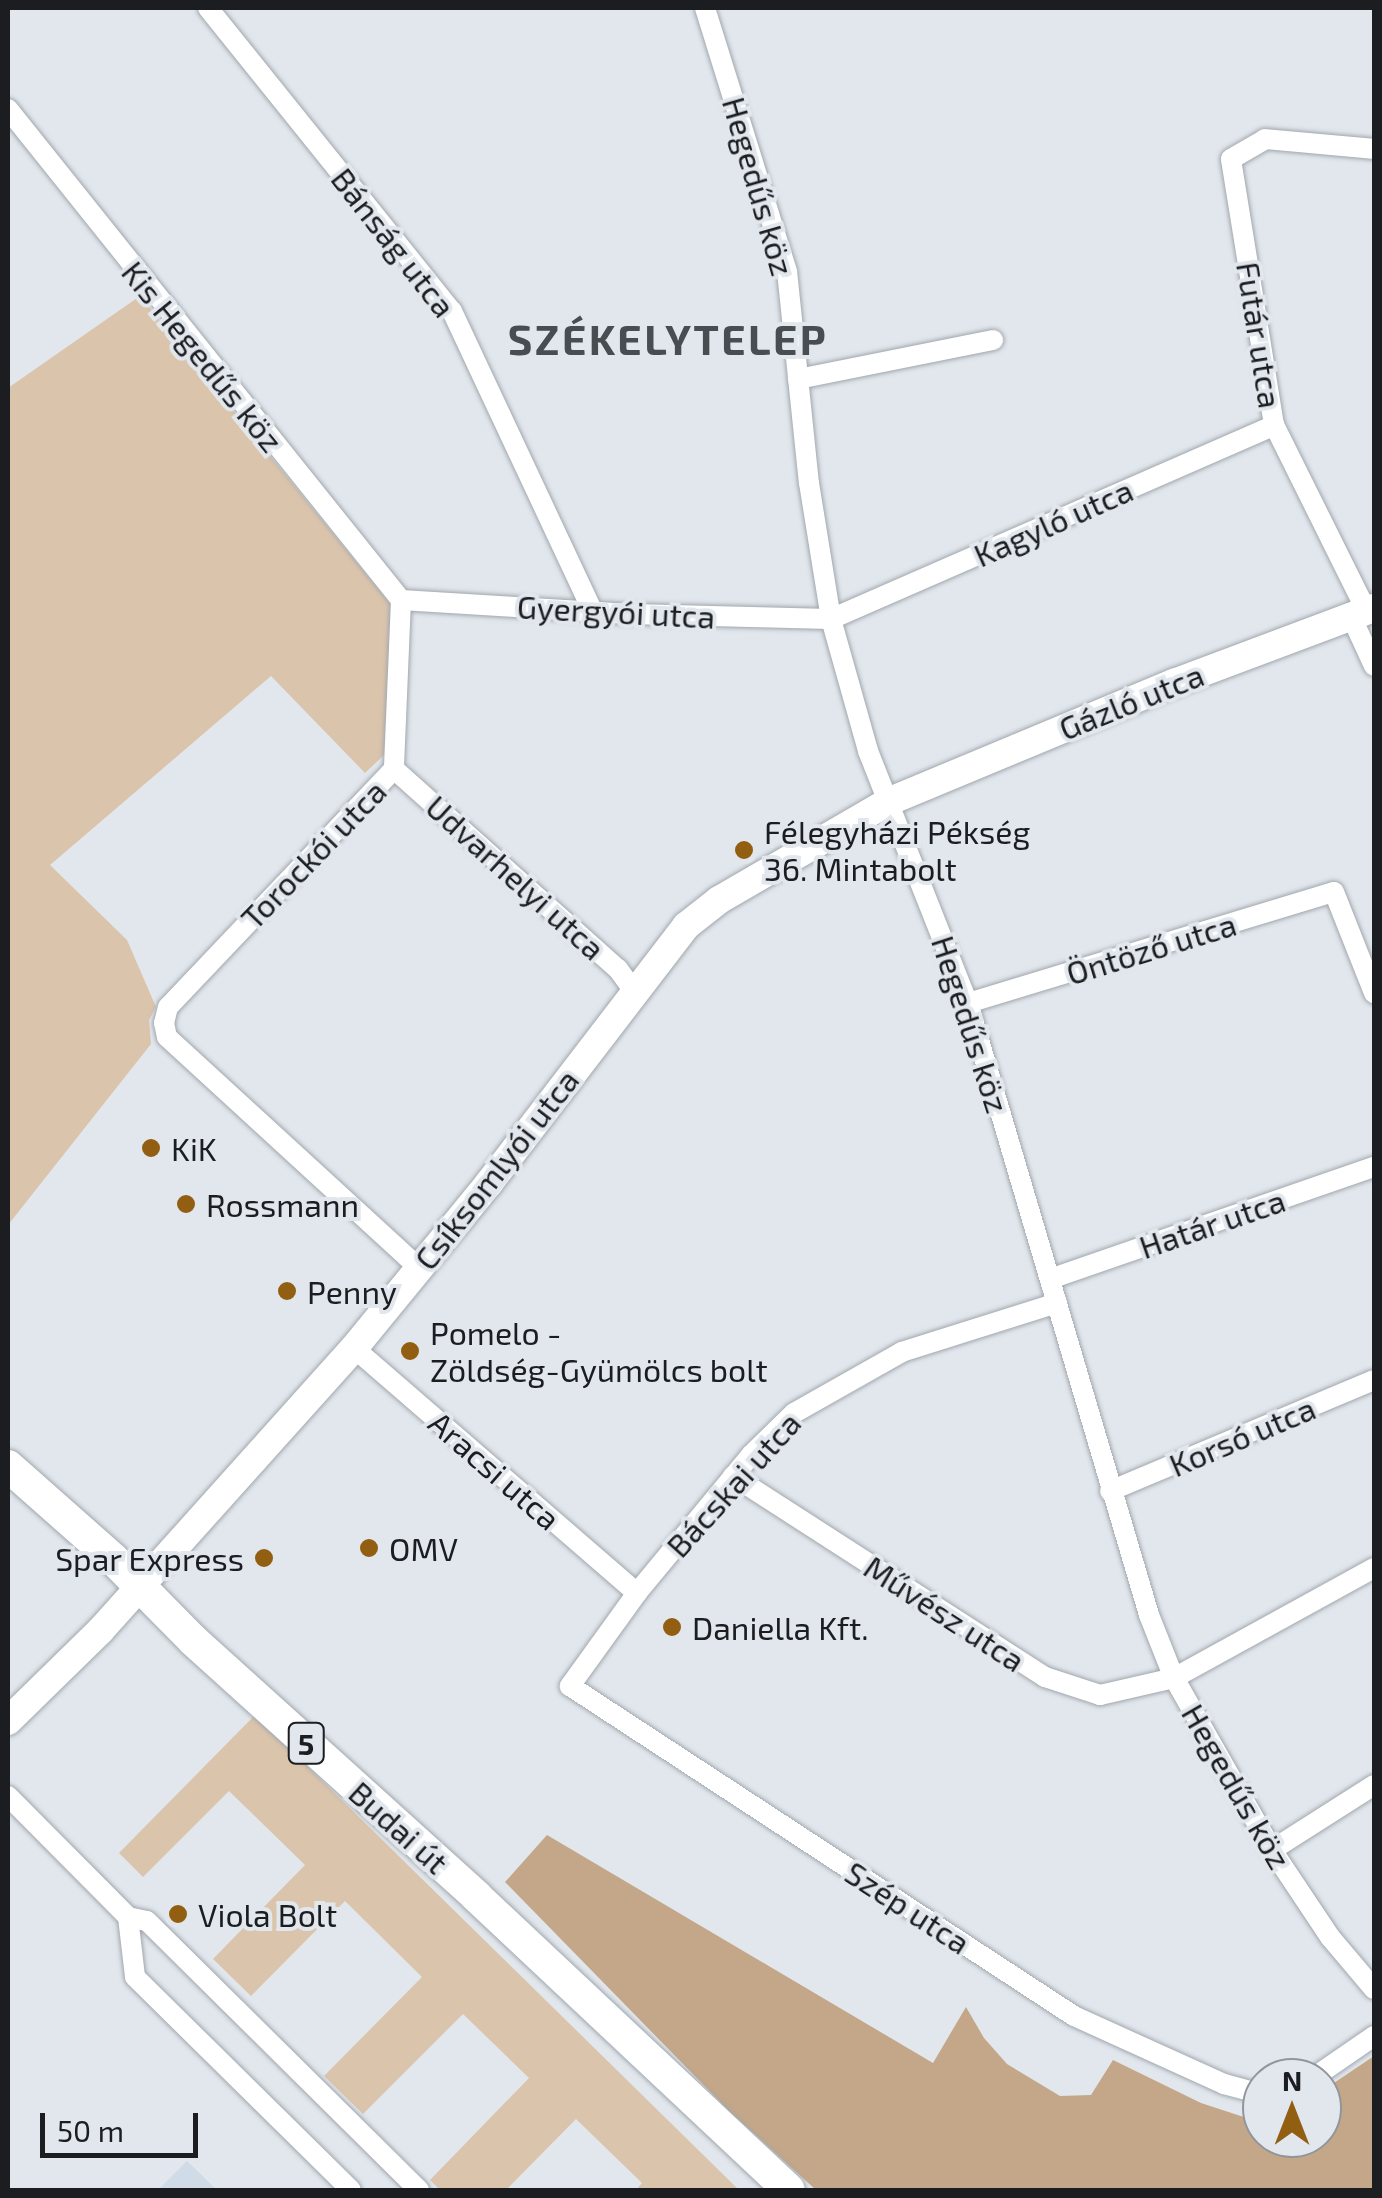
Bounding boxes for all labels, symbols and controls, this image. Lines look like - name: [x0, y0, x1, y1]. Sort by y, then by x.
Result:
- street label: Hegedűs köz: [715, 92, 803, 280]
- street label: Bánság utca: [324, 160, 464, 324]
- street label: Kis Hegedűs köz: [114, 253, 292, 459]
- street label: Futár utca: [1229, 259, 1291, 411]
- district label: SZÉKELYTELEP: [508, 313, 828, 363]
- street label: Kagyló utca: [968, 470, 1138, 574]
- street label: Gyergyói utca: [516, 587, 716, 635]
- street label: Gázló utca: [1053, 655, 1209, 747]
- street label: Torockói utca: [232, 772, 394, 936]
- street label: Udvarhelyi utca: [419, 787, 613, 967]
- place label: Félegyházi Pékség 36. Mintabolt: [764, 813, 1030, 888]
- marker: Félegyházi Pékség 36. Mintabolt: [733, 839, 755, 861]
- street label: Öntöző utca: [1061, 904, 1241, 992]
- street label: Hegedűs köz: [924, 931, 1018, 1117]
- street label: Csíksomlyói utca: [406, 1061, 586, 1277]
- place label: KiK: [171, 1129, 217, 1167]
- marker: KiK: [140, 1137, 162, 1159]
- street label: Határ utca: [1134, 1180, 1290, 1266]
- place label: Rossmann: [206, 1185, 359, 1223]
- marker: Rossmann: [175, 1193, 197, 1215]
- place label: Penny: [307, 1272, 397, 1310]
- marker: Penny: [276, 1280, 298, 1302]
- place label: Pomelo - Zöldség-Gyümölcs bolt: [430, 1314, 768, 1389]
- marker: Pomelo - Zöldség-Gyümölcs bolt: [399, 1340, 421, 1362]
- street label: Korsó utca: [1163, 1388, 1321, 1484]
- street label: Aracsi utca: [422, 1403, 568, 1537]
- street label: Bácskai utca: [658, 1404, 808, 1564]
- place label: OMV: [389, 1529, 458, 1567]
- marker: OMV: [358, 1537, 380, 1559]
- place label: Spar Express: [54, 1539, 244, 1577]
- marker: Spar Express: [253, 1547, 275, 1569]
- street label: Művész utca: [858, 1547, 1032, 1679]
- place label: Daniella Kft.: [692, 1608, 868, 1646]
- marker: Daniella Kft.: [661, 1616, 683, 1638]
- street label: Hegedűs köz: [1174, 1697, 1300, 1875]
- road number: 5: [286, 1718, 326, 1768]
- street label: Budai út: [342, 1773, 456, 1881]
- street label: Szép utca: [839, 1853, 977, 1961]
- place label: Viola Bolt: [198, 1895, 337, 1933]
- marker: Viola Bolt: [167, 1903, 189, 1925]
- north arrow: [1242, 2058, 1342, 2158]
- text: N: [1282, 2063, 1302, 2097]
- scale bar: [45, 2093, 202, 2155]
- text: 50 m: [57, 2112, 124, 2148]

